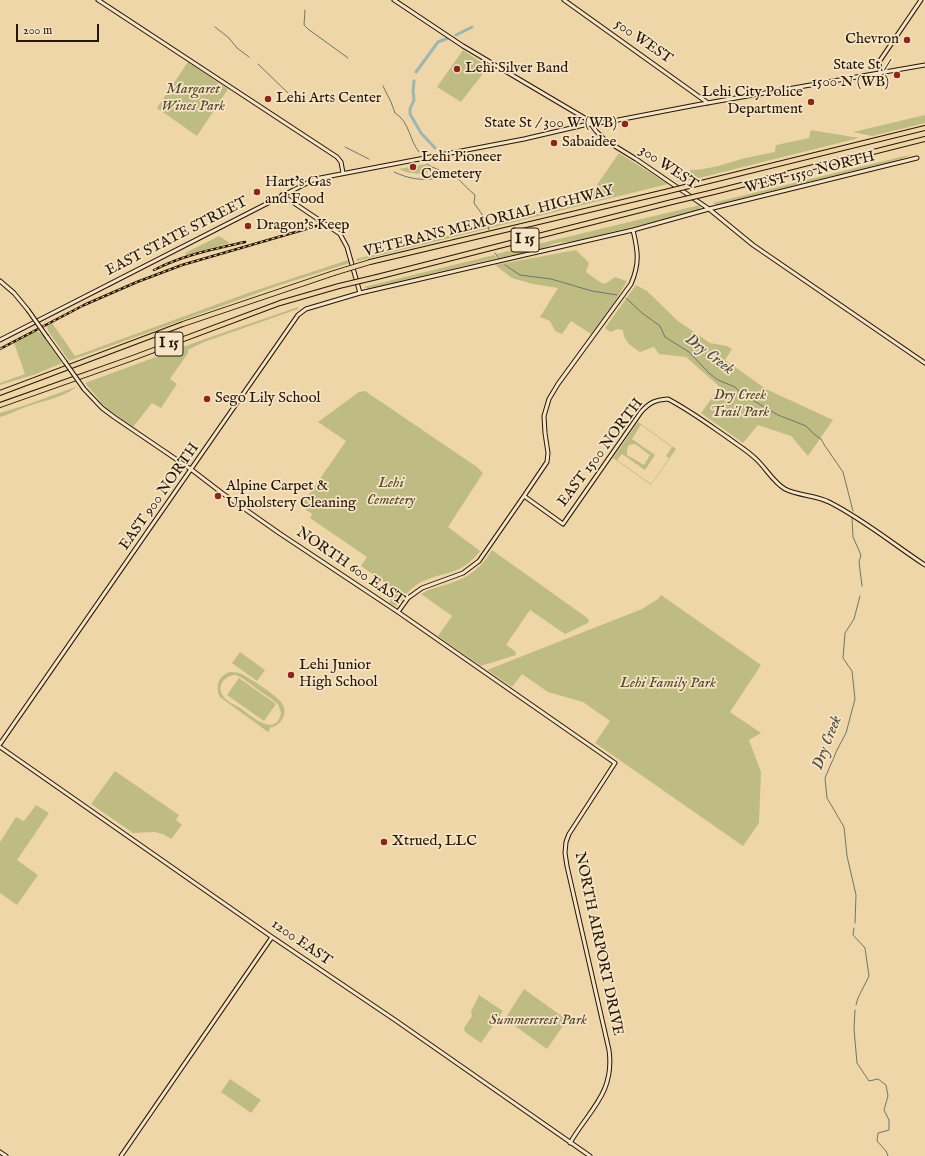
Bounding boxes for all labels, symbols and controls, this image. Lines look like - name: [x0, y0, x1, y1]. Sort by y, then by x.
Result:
- scale bar: [18, 16, 101, 42]
- street label: 500 WEST: [611, 16, 675, 68]
- text: 200 m: [23, 23, 52, 38]
- place label: Chevron: [845, 31, 899, 49]
- marker: Chevron: [902, 35, 912, 45]
- place label: State St / 1500 N (WB): [811, 57, 889, 92]
- place label: Lehi Silver Band: [465, 60, 568, 78]
- marker: Lehi Silver Band: [452, 64, 462, 74]
- marker: State St / 1500 N (WB): [892, 70, 902, 80]
- park label: Margaret Wines Park: [161, 81, 225, 116]
- place label: Lehi City Police Department: [702, 84, 803, 119]
- place label: Lehi Arts Center: [276, 90, 381, 108]
- marker: Lehi Arts Center: [263, 94, 273, 104]
- marker: Lehi City Police Department: [806, 97, 816, 107]
- place label: State St / 300 W (WB): [484, 115, 617, 133]
- marker: State St / 300 W (WB): [620, 119, 630, 129]
- place label: Sabaidee: [562, 134, 616, 152]
- marker: Sabaidee: [549, 138, 559, 148]
- street label: 300 WEST: [635, 142, 701, 194]
- street label: WEST 1550 NORTH: [743, 148, 877, 198]
- place label: Lehi Pioneer Cemetery: [421, 149, 502, 184]
- marker: Lehi Pioneer Cemetery: [408, 162, 418, 172]
- place label: Hart's Gas and Food: [265, 174, 331, 209]
- street label: VETERANS MEMORIAL HIGHWAY: [362, 182, 616, 262]
- marker: Hart's Gas and Food: [252, 187, 262, 197]
- street label: EAST STATE STREET: [103, 193, 251, 281]
- place label: Dragon's Keep: [256, 217, 349, 235]
- marker: Dragon's Keep: [243, 221, 253, 231]
- road number: I 15: [511, 228, 539, 252]
- water label: Dry Creek: [681, 330, 737, 380]
- road number: I 15: [155, 332, 183, 356]
- park label: Dry Creek Trail Park: [711, 387, 769, 422]
- place label: Sego Lily School: [215, 390, 321, 408]
- marker: Sego Lily School: [202, 394, 212, 404]
- street label: EAST 1500 NORTH: [554, 395, 648, 511]
- street label: EAST 900 NORTH: [116, 440, 204, 554]
- park label: Lehi Cemetery: [367, 475, 415, 510]
- place label: Alpine Carpet & Upholstery Cleaning: [226, 478, 356, 513]
- marker: Alpine Carpet & Upholstery Cleaning: [213, 491, 223, 501]
- street label: NORTH 600 EAST: [292, 524, 408, 610]
- place label: Lehi Junior High School: [299, 657, 378, 692]
- marker: Lehi Junior High School: [286, 670, 296, 680]
- park label: Lehi Family Park: [620, 675, 716, 693]
- water label: Dry Creek: [809, 713, 847, 773]
- place label: Xtrued, LLC: [392, 833, 477, 851]
- marker: Xtrued, LLC: [379, 837, 389, 847]
- street label: NORTH AIRPORT DRIVE: [570, 851, 626, 1037]
- street label: 1200 EAST: [267, 916, 335, 970]
- park label: Summercrest Park: [489, 1012, 587, 1030]

